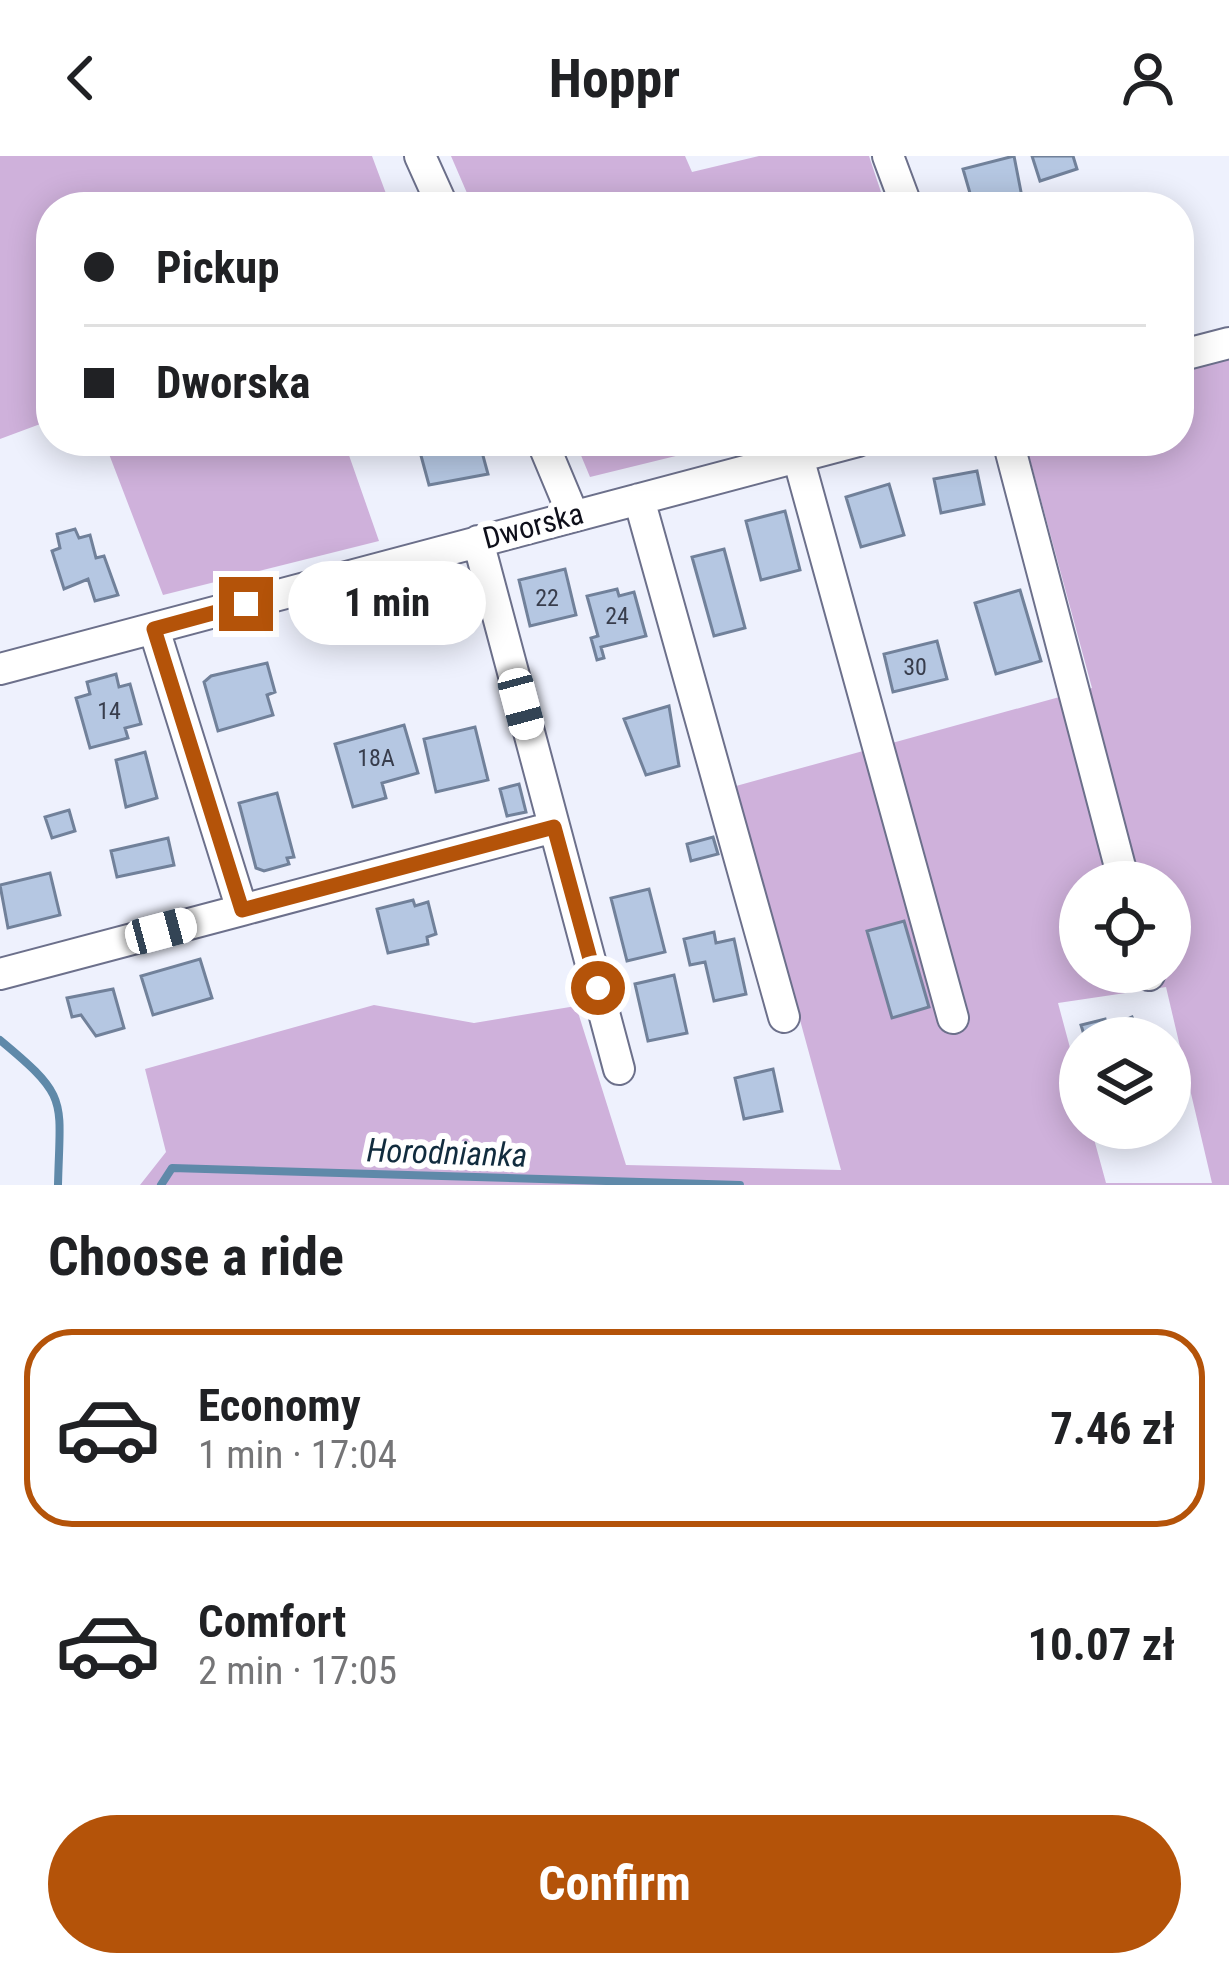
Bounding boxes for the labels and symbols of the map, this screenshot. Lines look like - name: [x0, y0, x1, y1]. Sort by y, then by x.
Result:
- street label: Dworska: [479, 495, 587, 556]
- callout: 1 min: [288, 562, 486, 646]
- route end: [219, 577, 273, 631]
- house number: 22: [535, 584, 559, 612]
- house number: 24: [605, 602, 629, 630]
- house number: 30: [903, 653, 927, 681]
- car: [494, 665, 548, 743]
- house number: 14: [97, 697, 121, 725]
- house number: 18A: [357, 744, 395, 772]
- car: [122, 904, 200, 958]
- route start: [571, 961, 625, 1015]
- water label: Horodnianka: [366, 1130, 528, 1175]

